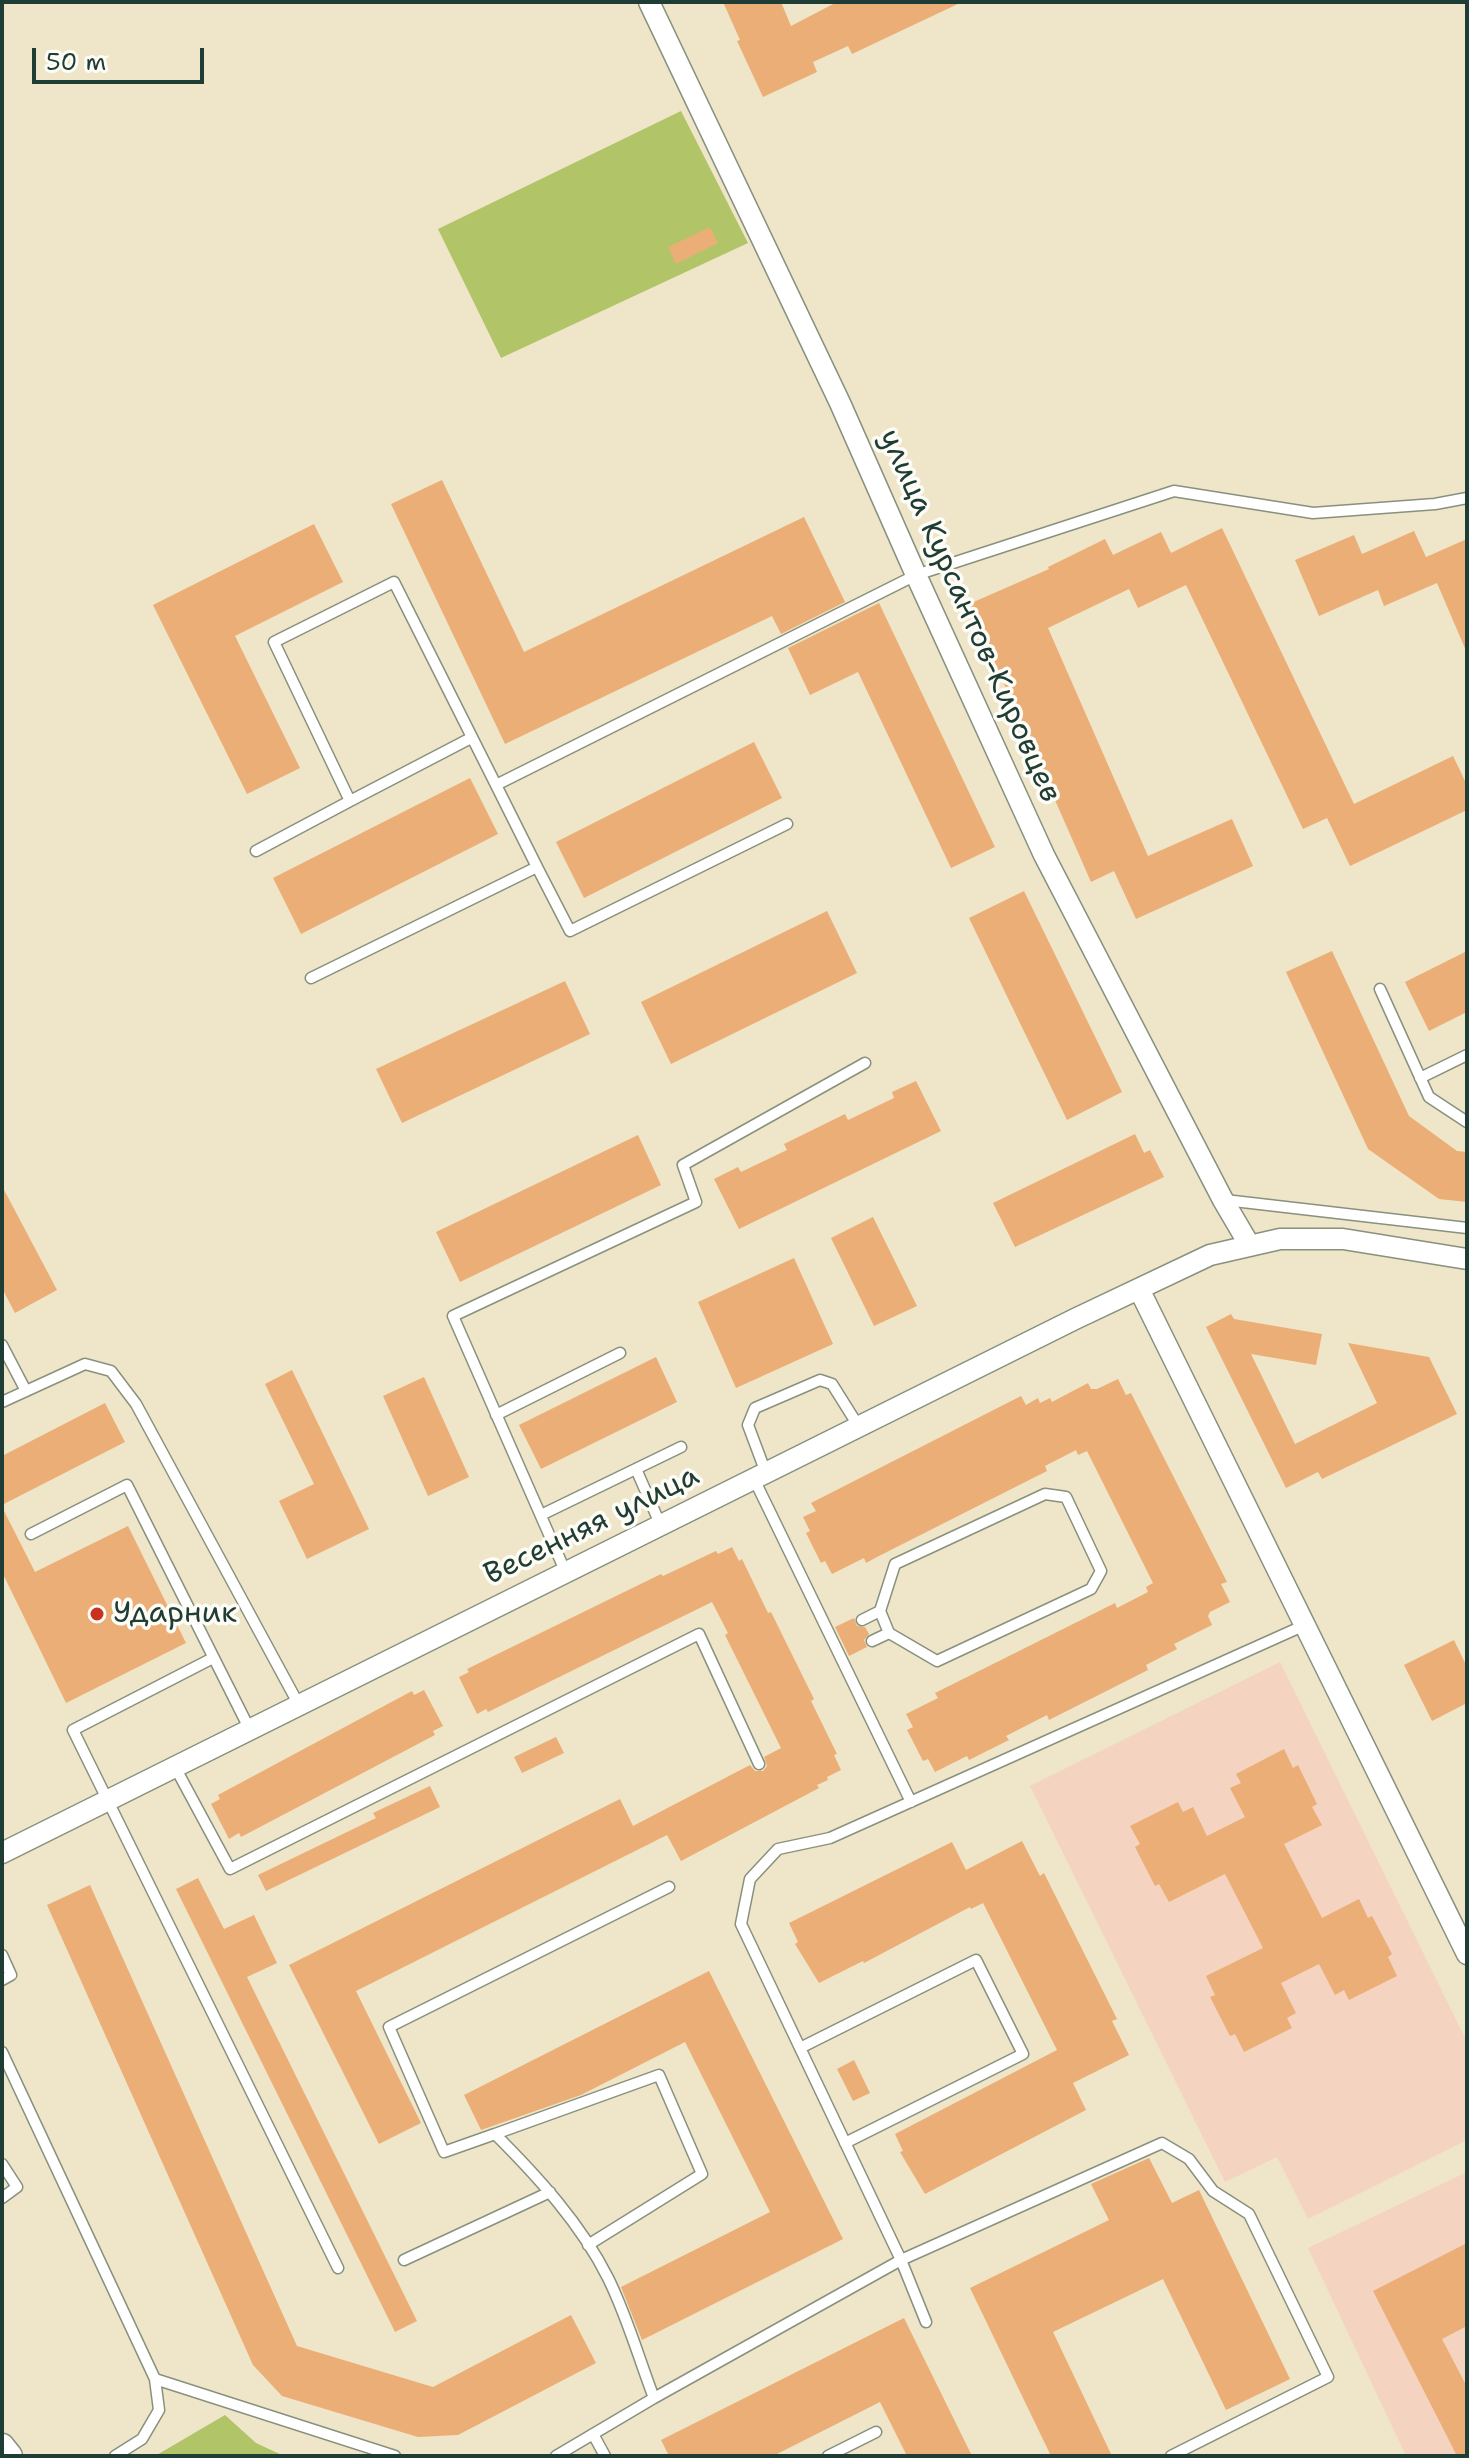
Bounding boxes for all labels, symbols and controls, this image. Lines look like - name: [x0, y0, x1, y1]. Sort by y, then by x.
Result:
- scale bar: [36, 32, 208, 82]
- text: 50 m: [46, 46, 106, 78]
- street label: улица Курсантов-Кировцев: [870, 424, 1068, 808]
- street label: Весенняя улица: [479, 1458, 705, 1594]
- place label: Ударник: [113, 1596, 237, 1632]
- marker: Ударник: [88, 1605, 106, 1623]

